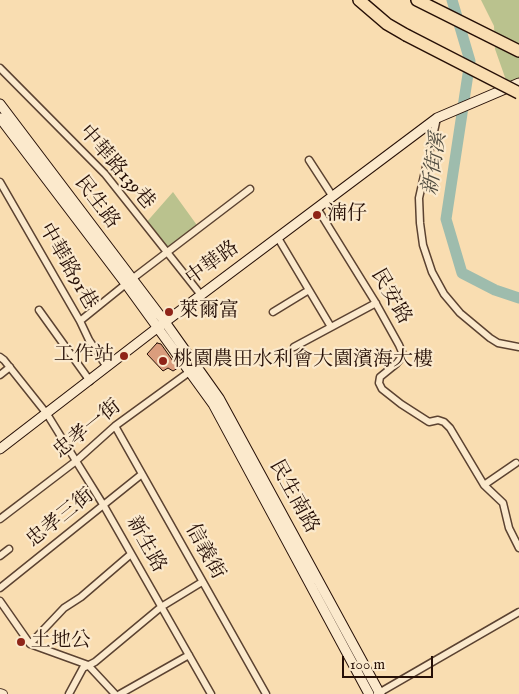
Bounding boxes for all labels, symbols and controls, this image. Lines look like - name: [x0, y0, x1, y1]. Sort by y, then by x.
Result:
- street label: 中華路139巷: [73, 121, 159, 215]
- water label: 新街溪: [419, 131, 453, 197]
- street label: 民生路: [68, 172, 124, 234]
- place label: 湳仔: [327, 203, 367, 227]
- marker: 湳仔: [311, 209, 323, 221]
- street label: 中華路91巷: [33, 219, 101, 315]
- street label: 中華路: [182, 237, 244, 291]
- street label: 民安路: [365, 265, 415, 329]
- place label: 萊爾富: [179, 300, 239, 324]
- marker: 萊爾富: [163, 306, 175, 318]
- place label: 工作站: [54, 344, 114, 368]
- place label: 桃園農田水利會大園濱海大樓: [173, 349, 433, 373]
- marker: 工作站: [118, 350, 130, 362]
- marker: 桃園農田水利會大園濱海大樓: [157, 355, 169, 367]
- street label: 忠孝一街: [49, 396, 127, 464]
- street label: 民生南路: [263, 456, 323, 538]
- street label: 忠孝三街: [22, 485, 100, 553]
- street label: 新生路: [120, 513, 170, 577]
- street label: 信義街: [179, 520, 229, 584]
- place label: 土地公: [31, 630, 91, 654]
- marker: 土地公: [15, 636, 27, 648]
- scale bar: [344, 646, 435, 678]
- text: 100 m: [350, 655, 385, 674]

